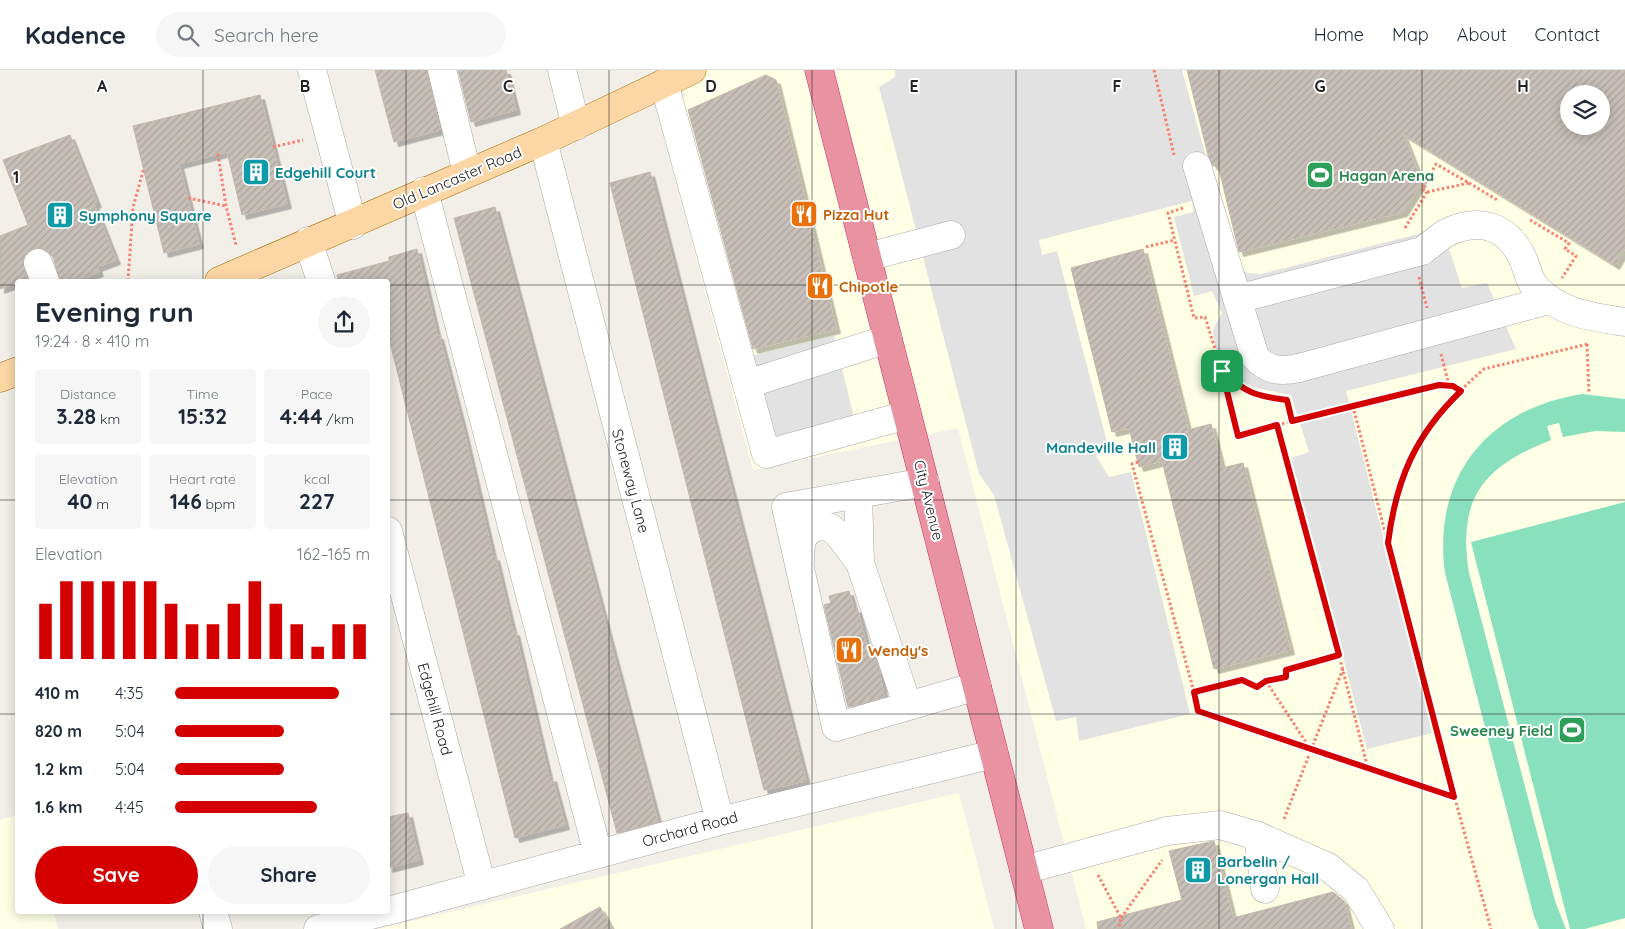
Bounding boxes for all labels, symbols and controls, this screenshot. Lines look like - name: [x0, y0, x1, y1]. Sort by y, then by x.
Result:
- search box: [156, 12, 506, 57]
- text: Kadence: [25, 20, 126, 50]
- icon: search: [174, 21, 202, 49]
- text: Search here: [214, 23, 319, 47]
- text: Home: [1314, 23, 1364, 46]
- text: Map: [1392, 23, 1429, 46]
- text: About: [1457, 23, 1507, 46]
- text: Contact: [1535, 23, 1600, 46]
- text: A: [97, 76, 108, 96]
- text: B: [300, 76, 310, 96]
- text: C: [503, 76, 513, 96]
- text: D: [705, 76, 717, 96]
- text: E: [909, 76, 919, 96]
- text: F: [1113, 76, 1122, 96]
- text: G: [1314, 76, 1326, 96]
- text: H: [1517, 76, 1529, 96]
- map controls: [1560, 85, 1610, 135]
- button: layers: [1560, 85, 1610, 135]
- street label: Old Lancaster Road: [390, 142, 524, 214]
- building icon: Edgehill Court: [241, 157, 271, 187]
- sports icon: Hagan Arena: [1305, 160, 1335, 190]
- place label: Edgehill Court: [275, 163, 376, 182]
- place label: Hagan Arena: [1339, 166, 1434, 185]
- text: 1: [13, 167, 19, 187]
- restaurant icon: Pizza Hut: [789, 199, 819, 229]
- building icon: Symphony Square: [45, 200, 75, 230]
- place label: Pizza Hut: [823, 205, 889, 224]
- place label: Symphony Square: [79, 206, 212, 225]
- restaurant icon: Chipotle: [805, 271, 835, 301]
- place label: Chipotle: [839, 277, 899, 296]
- text: Evening run: [35, 294, 194, 329]
- button: share: [318, 296, 370, 348]
- text: 19:24 · 8 × 410 m: [35, 331, 149, 351]
- pin: [1201, 350, 1243, 392]
- icon: arrive: [1208, 357, 1236, 385]
- text: Distance: [60, 385, 116, 403]
- text: Time: [186, 385, 219, 403]
- text: Pace: [301, 385, 333, 403]
- text: 3.28: [56, 403, 96, 429]
- text: 15:32: [178, 403, 227, 429]
- text: 4:44: [280, 403, 323, 429]
- text: km: [96, 410, 120, 428]
- text: /km: [323, 410, 354, 428]
- street label: Stoneway Lane: [608, 427, 654, 535]
- building icon: Mandeville Hall: [1160, 432, 1190, 462]
- place label: Mandeville Hall: [1046, 438, 1156, 457]
- street label: City Avenue: [910, 458, 948, 542]
- text: Elevation: [59, 470, 118, 488]
- text: Heart rate: [169, 470, 236, 488]
- text: kcal: [304, 470, 330, 488]
- text: 40: [67, 488, 92, 514]
- text: 146: [170, 488, 202, 514]
- text: 227: [299, 488, 335, 514]
- text: m: [92, 495, 109, 513]
- text: bpm: [202, 495, 235, 513]
- text: Elevation: [35, 544, 102, 564]
- text: 162–165 m: [297, 544, 370, 564]
- restaurant icon: Wendy's: [834, 635, 864, 665]
- place label: Wendy's: [868, 641, 928, 660]
- street label: Edgehill Road: [414, 661, 456, 757]
- text: 410 m: [35, 683, 79, 703]
- text: 4:35: [115, 683, 144, 703]
- sports icon: Sweeney Field: [1557, 715, 1587, 745]
- text: 820 m: [35, 721, 82, 741]
- text: 5:04: [115, 721, 145, 741]
- place label: Sweeney Field: [1450, 721, 1553, 740]
- text: 1.2 km: [35, 759, 83, 779]
- text: 5:04: [115, 759, 145, 779]
- text: 1.6 km: [35, 797, 82, 817]
- text: 4:45: [115, 797, 144, 817]
- street label: Orchard Road: [640, 807, 740, 851]
- button: Save: [35, 846, 198, 904]
- button: Share: [208, 846, 370, 904]
- place label: Barbelin / Lonergan Hall: [1217, 852, 1319, 888]
- building icon: Barbelin / Lonergan Hall: [1183, 855, 1213, 885]

